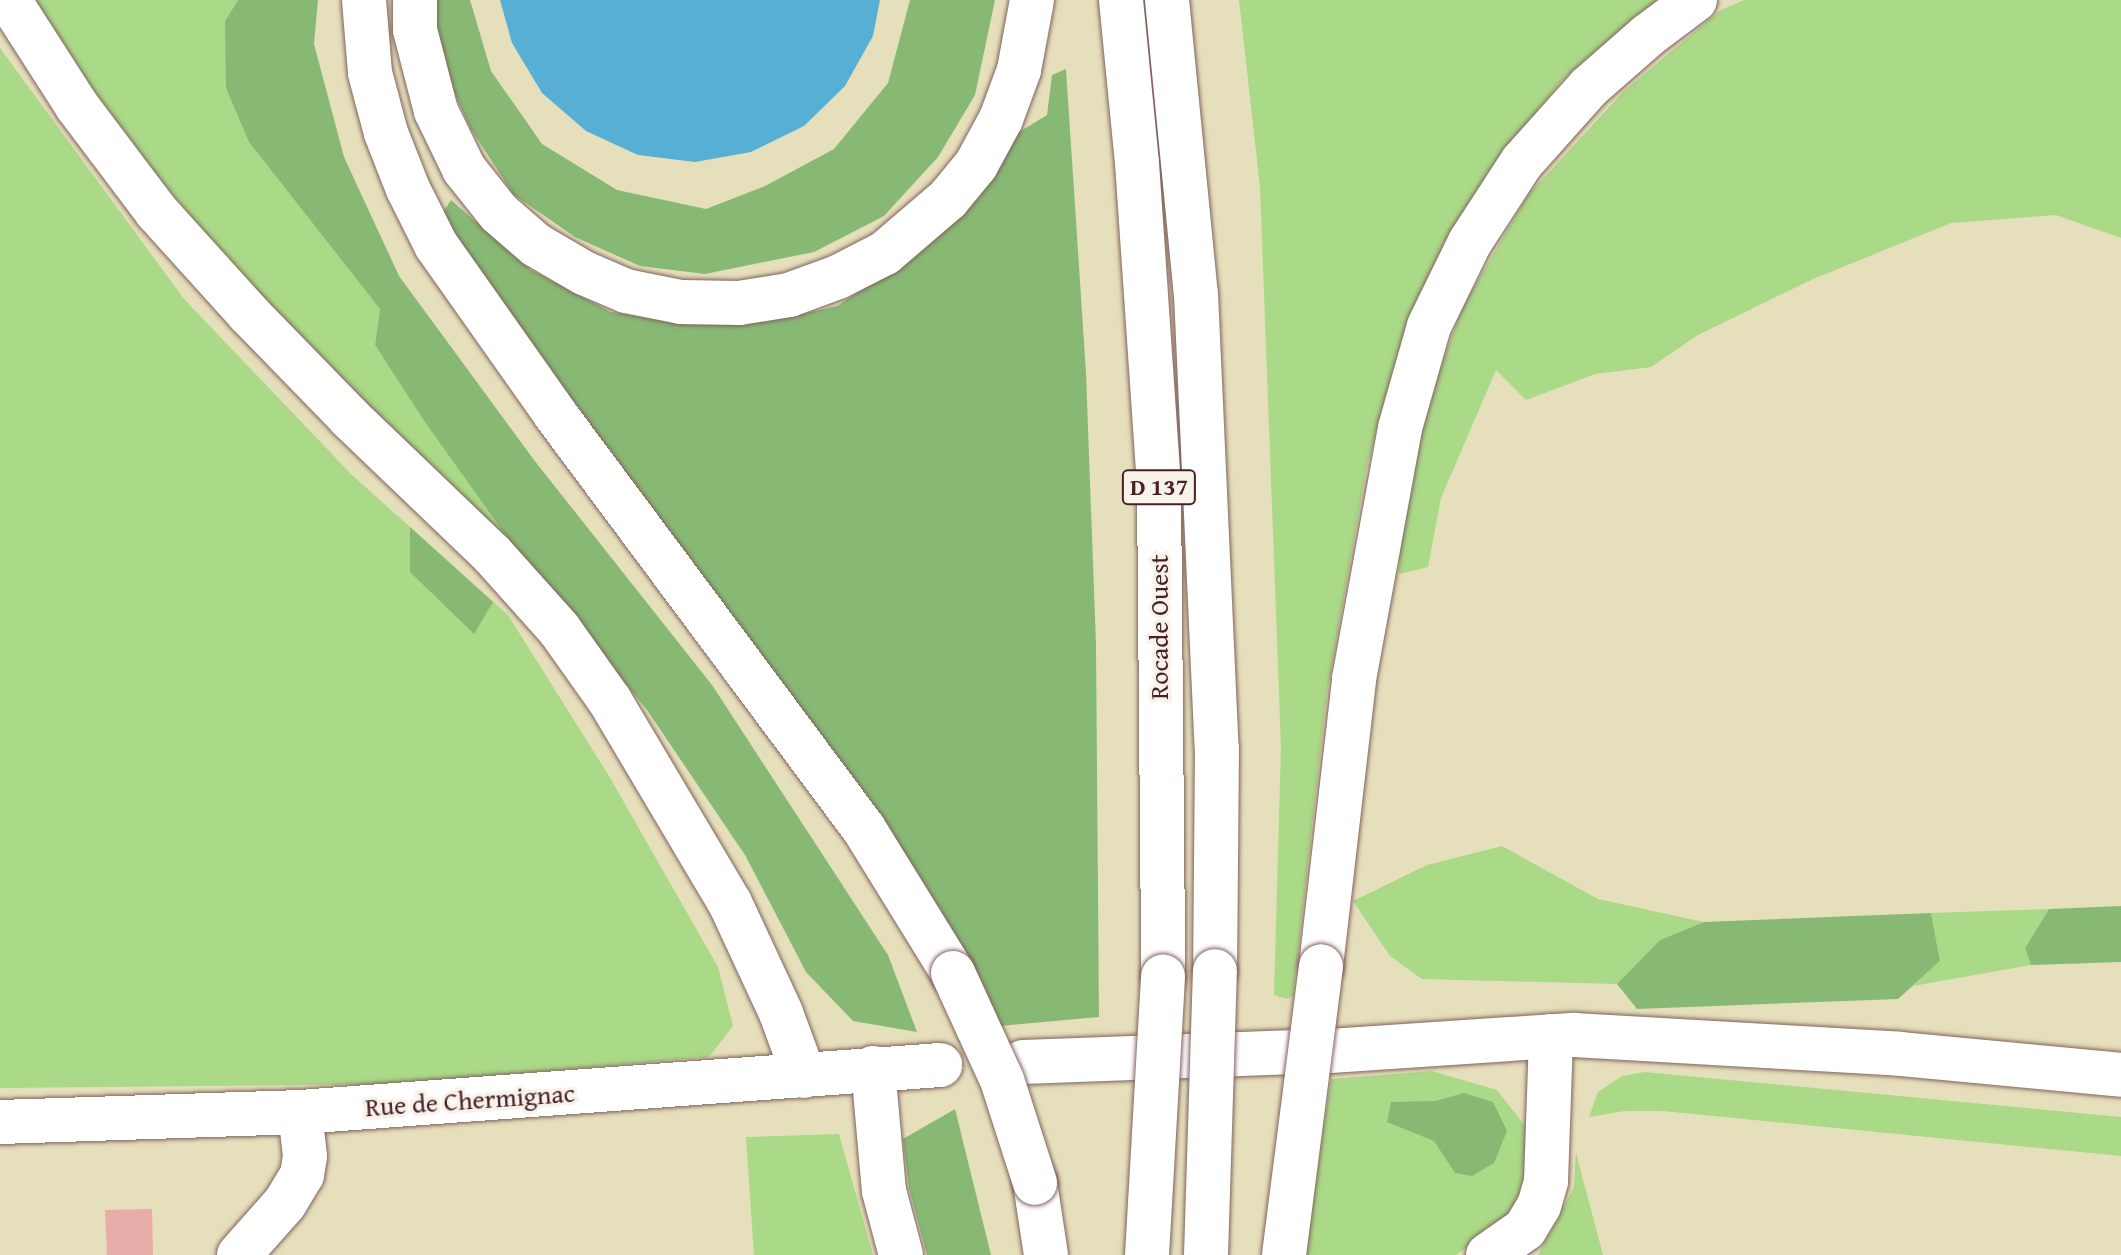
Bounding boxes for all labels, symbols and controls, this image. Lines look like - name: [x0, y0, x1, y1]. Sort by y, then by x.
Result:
- road number: D 137: [1121, 467, 1197, 507]
- street label: Rocade Ouest: [1143, 554, 1175, 700]
- street label: Rue de Chermignac: [364, 1077, 576, 1123]

